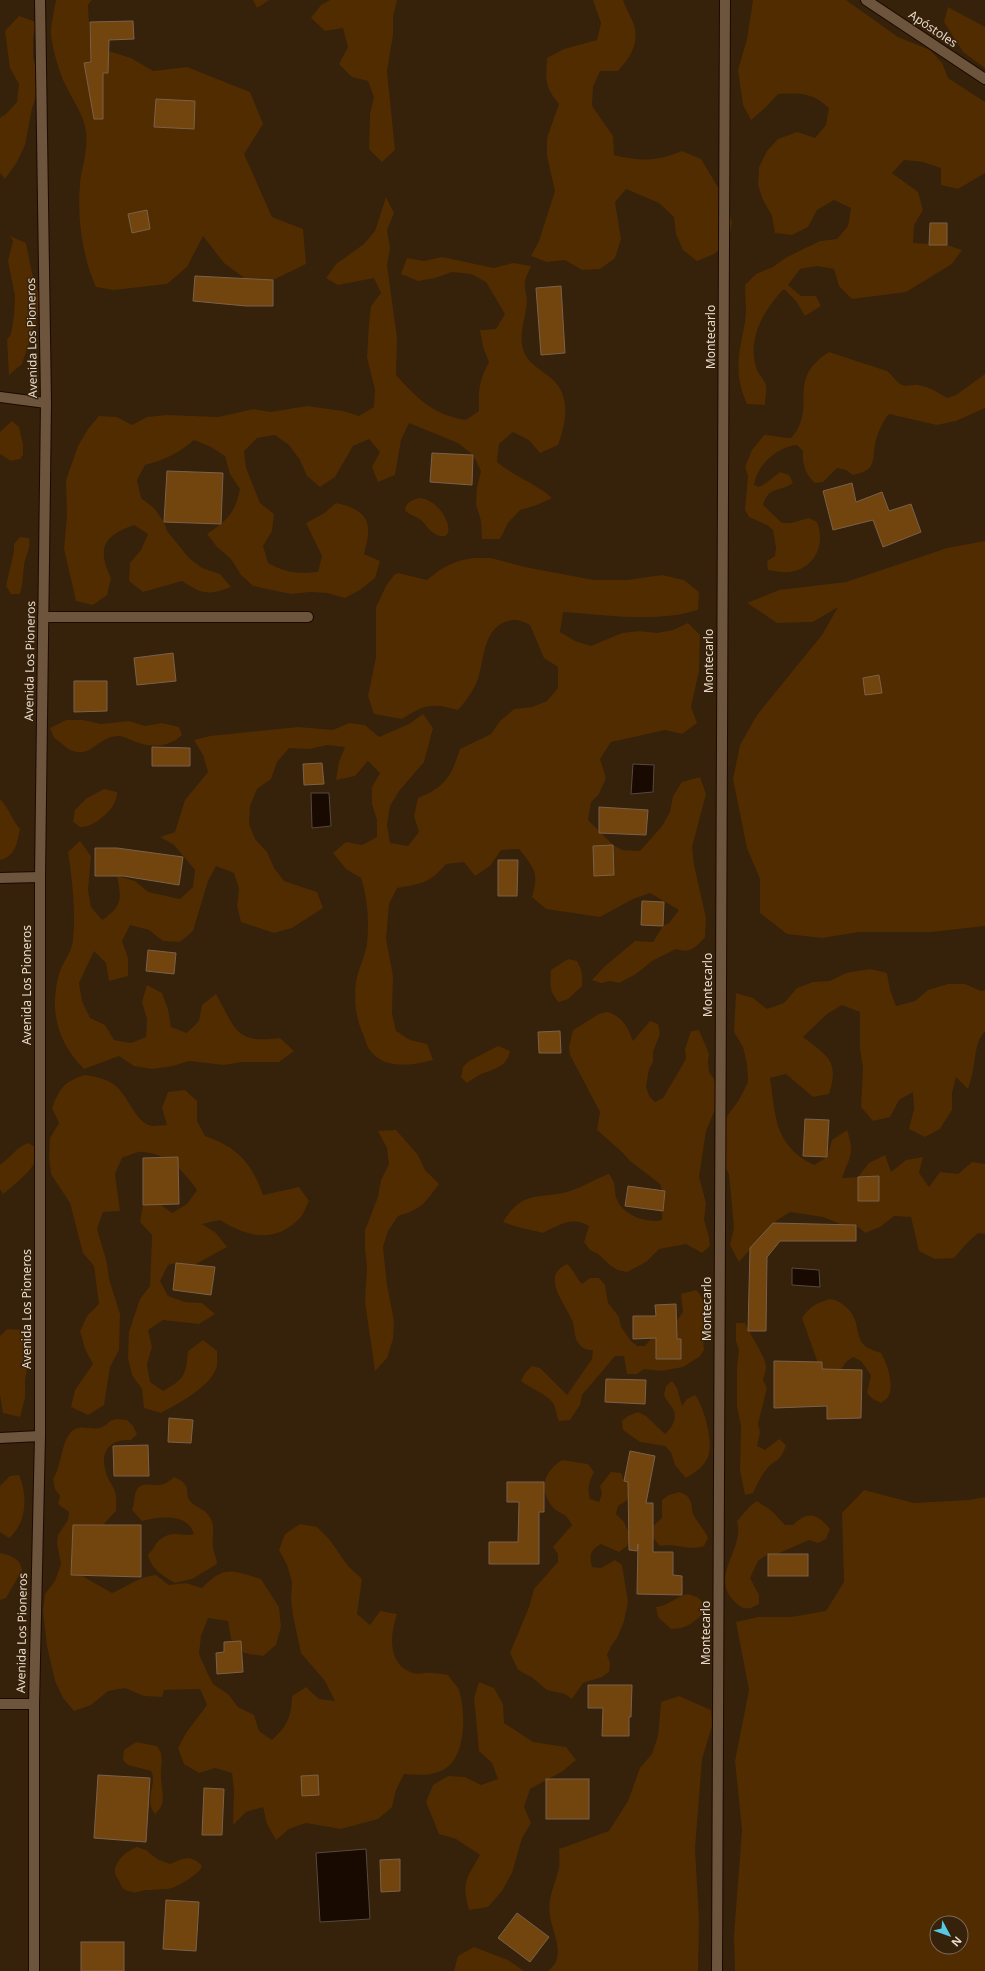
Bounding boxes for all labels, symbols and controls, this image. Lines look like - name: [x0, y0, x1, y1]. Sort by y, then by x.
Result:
- street label: Apóstoles: [906, 6, 961, 51]
- street label: Avenida Los Pioneros: [22, 278, 41, 398]
- street label: Montecarlo: [702, 305, 719, 369]
- street label: Avenida Los Pioneros: [20, 600, 39, 721]
- street label: Montecarlo: [700, 629, 717, 693]
- street label: Avenida Los Pioneros: [18, 925, 35, 1045]
- street label: Montecarlo: [699, 953, 716, 1017]
- street label: Avenida Los Pioneros: [18, 1249, 35, 1369]
- street label: Montecarlo: [698, 1277, 715, 1341]
- street label: Avenida Los Pioneros: [12, 1572, 31, 1693]
- street label: Montecarlo: [697, 1601, 714, 1665]
- north arrow: [929, 1915, 969, 1955]
- text: N: [948, 1934, 966, 1950]

